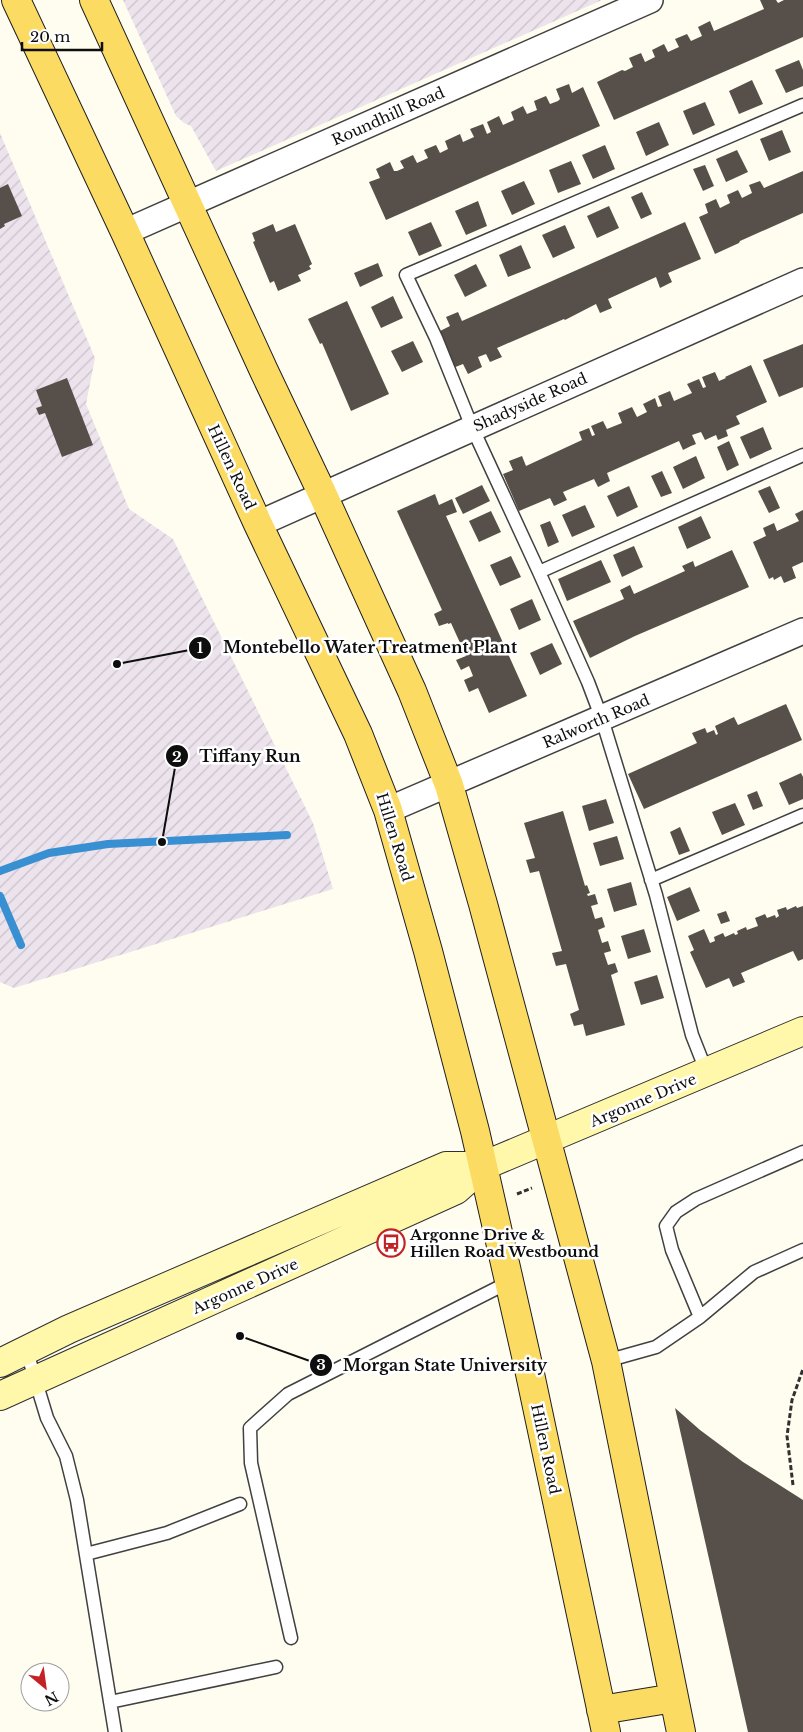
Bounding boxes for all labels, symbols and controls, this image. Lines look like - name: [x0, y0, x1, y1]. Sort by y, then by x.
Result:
- scale bar: [22, 20, 102, 52]
- text: 20 m: [30, 27, 70, 46]
- street label: Roundhill Road: [329, 83, 447, 149]
- street label: Shadyside Road: [470, 368, 590, 436]
- street label: Hillen Road: [204, 421, 260, 513]
- callout: Montebello Water Treatment Plant: [188, 632, 528, 663]
- text: Montebello Water Treatment Plant: [223, 637, 518, 657]
- text: 1: [197, 638, 204, 657]
- street label: Ralworth Road: [540, 690, 652, 752]
- callout: Tiffany Run: [164, 741, 311, 772]
- text: Tiffany Run: [199, 746, 301, 766]
- text: 2: [172, 747, 182, 766]
- street label: Hillen Road: [372, 790, 418, 884]
- street label: Argonne Drive: [586, 1069, 699, 1131]
- place label: Argonne Drive & Hillen Road Westbound: [409, 1225, 600, 1261]
- bus stop icon: Argonne Drive & Hillen Road Westbound: [376, 1228, 406, 1258]
- street label: Argonne Drive: [188, 1254, 301, 1318]
- callout: Morgan State University: [308, 1349, 558, 1380]
- text: 3: [316, 1355, 326, 1374]
- text: Morgan State University: [343, 1355, 548, 1375]
- street label: Hillen Road: [527, 1402, 565, 1496]
- north arrow: [20, 1662, 70, 1712]
- text: N: [41, 1687, 61, 1709]

